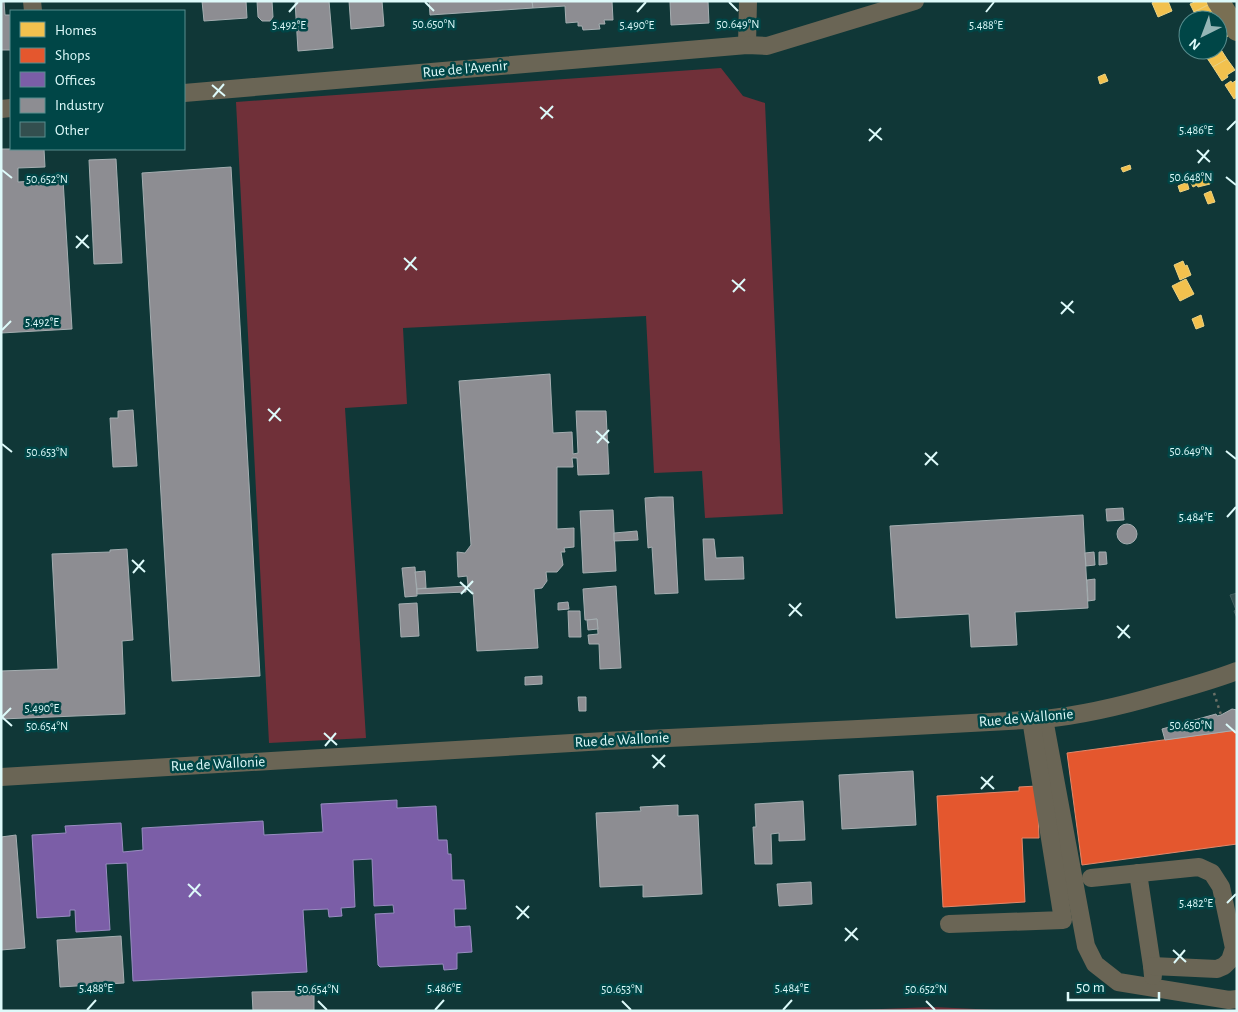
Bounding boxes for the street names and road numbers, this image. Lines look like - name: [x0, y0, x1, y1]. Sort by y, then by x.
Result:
- street label: Rue de l'Avenir: [422, 58, 508, 80]
- street label: Rue de Wallonie: [978, 706, 1074, 730]
- street label: Rue de Wallonie: [574, 730, 670, 750]
- street label: Rue de Wallonie: [170, 754, 266, 774]

